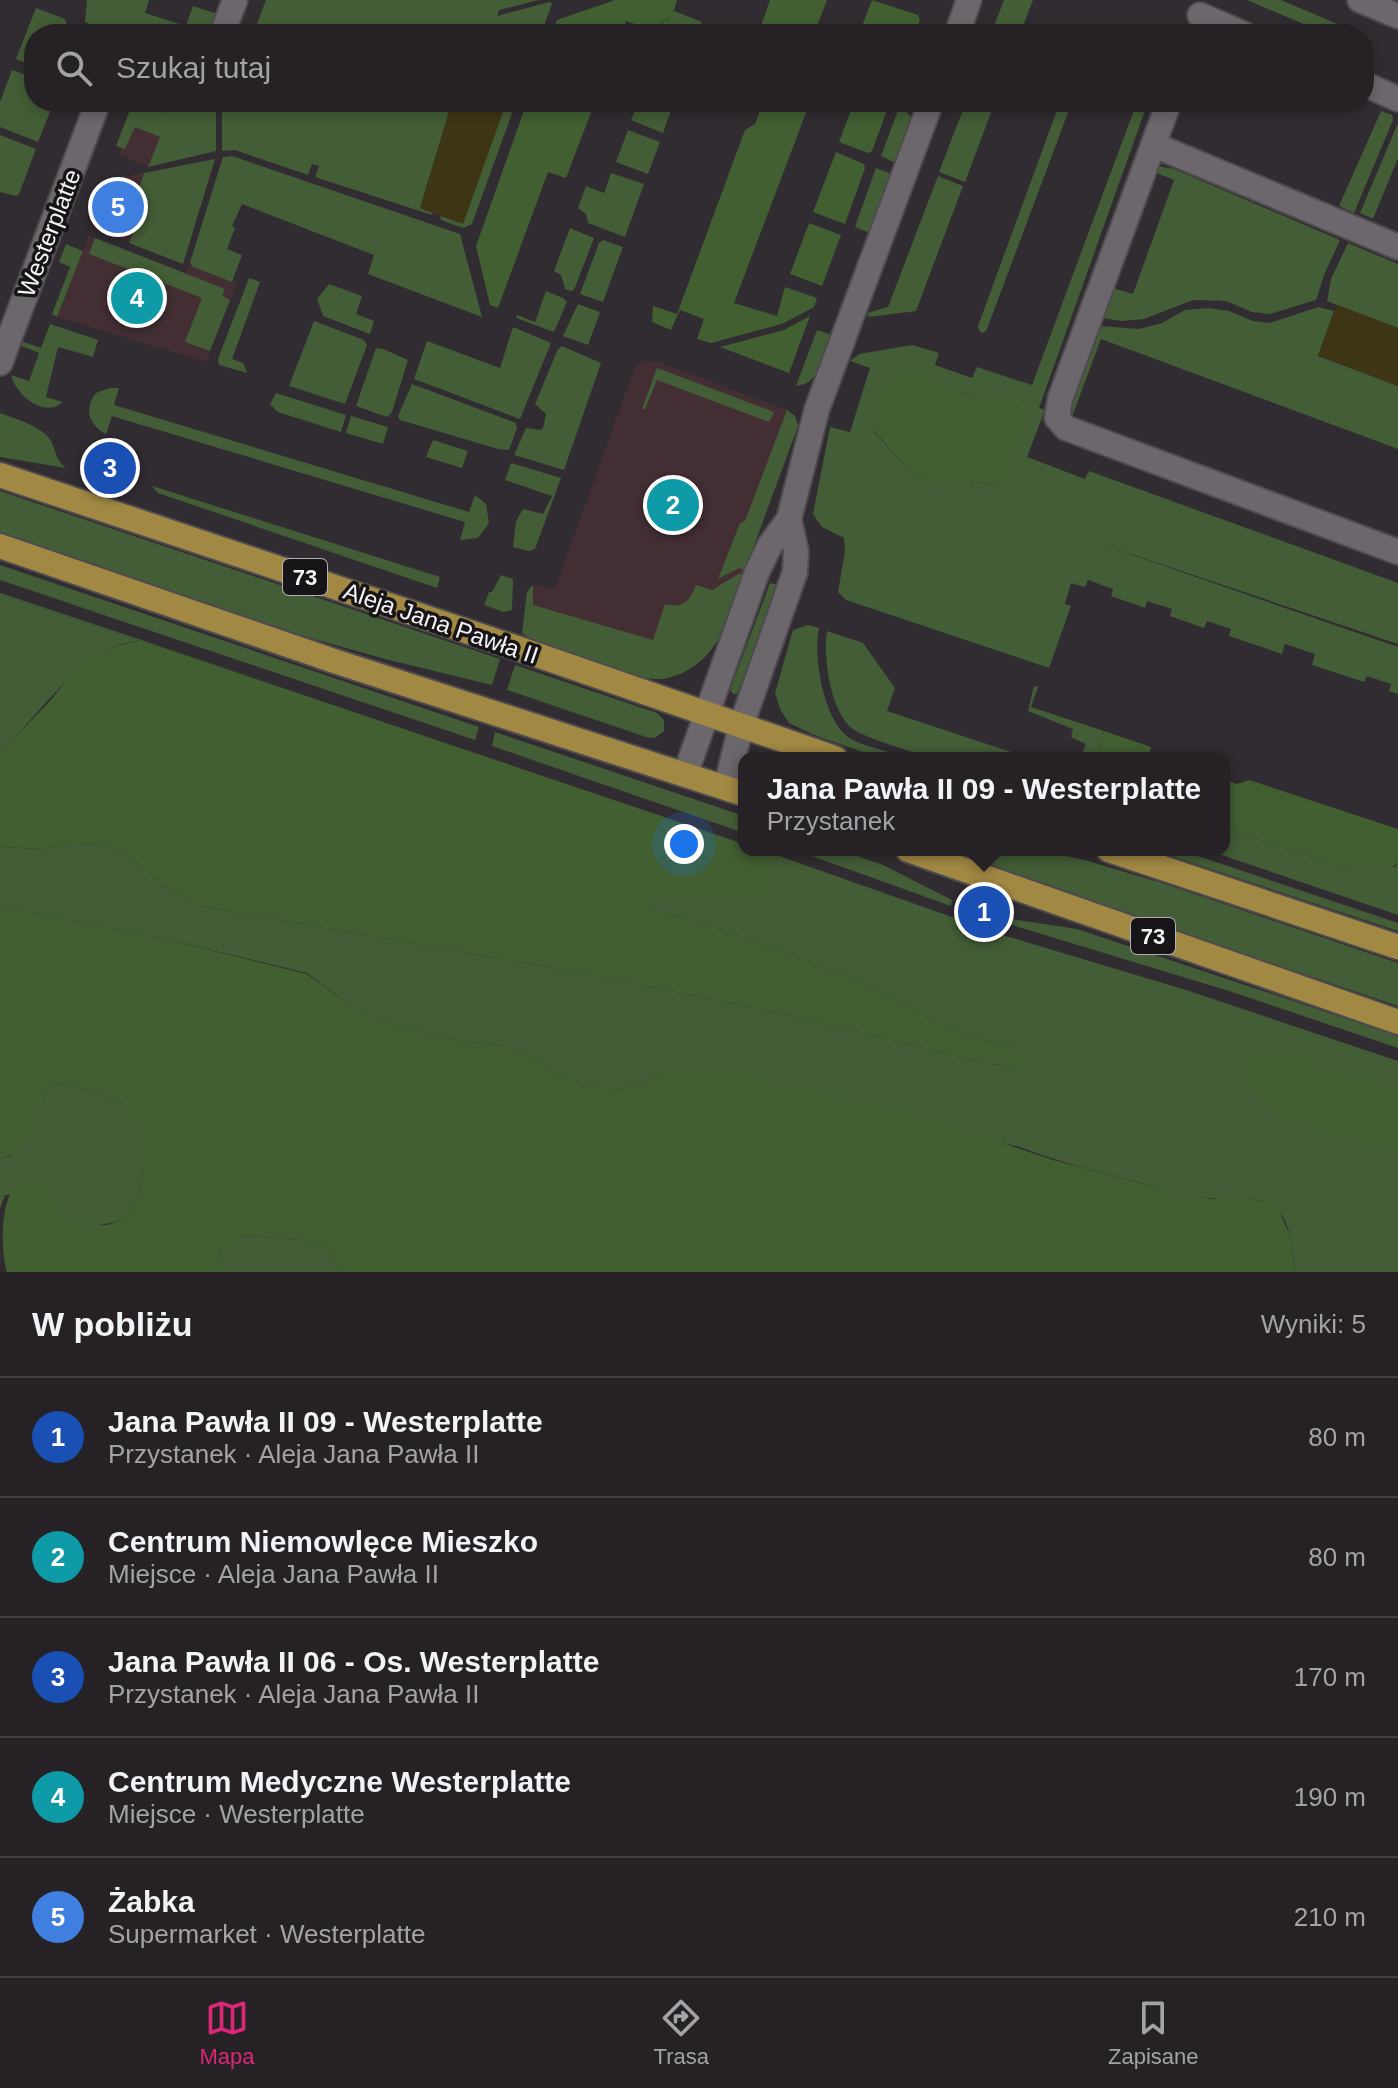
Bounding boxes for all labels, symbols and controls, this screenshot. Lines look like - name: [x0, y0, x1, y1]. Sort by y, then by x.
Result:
- search box: [24, 24, 1374, 112]
- icon: search: [52, 46, 96, 90]
- text: Szukaj tutaj: [116, 51, 271, 84]
- street label: Westerplatte: [12, 165, 86, 301]
- pin: 5: [92, 177, 144, 237]
- pin: 4: [111, 268, 163, 328]
- pin: 3: [84, 438, 136, 498]
- pin: 2: [647, 475, 699, 535]
- road number: 73: [283, 559, 327, 595]
- street label: Aleja Jana Pawła II: [340, 577, 542, 669]
- popup: [738, 752, 1230, 856]
- text: Jana Pawła II 09 - Westerplatte: [767, 772, 1201, 805]
- text: Przystanek: [767, 806, 895, 836]
- your location: [664, 824, 704, 864]
- pin: 1: [958, 882, 1010, 942]
- road number: 73: [1131, 918, 1175, 954]
- text: W pobliżu: [32, 1305, 193, 1343]
- text: Wyniki: 5: [1261, 1309, 1366, 1339]
- text: Jana Pawła II 09 - Westerplatte: [108, 1405, 543, 1438]
- text: 1: [51, 1422, 65, 1452]
- text: 80 m: [1308, 1422, 1366, 1452]
- text: Przystanek · Aleja Jana Pawła II: [108, 1439, 479, 1469]
- text: Centrum Niemowlęce Mieszko: [108, 1525, 538, 1558]
- text: 2: [51, 1542, 65, 1572]
- text: 80 m: [1308, 1542, 1366, 1572]
- text: Miejsce · Aleja Jana Pawła II: [108, 1559, 439, 1589]
- text: Jana Pawła II 06 - Os. Westerplatte: [108, 1645, 599, 1678]
- text: 3: [51, 1662, 65, 1692]
- text: 170 m: [1294, 1662, 1366, 1692]
- text: Przystanek · Aleja Jana Pawła II: [108, 1679, 479, 1709]
- text: Centrum Medyczne Westerplatte: [108, 1765, 571, 1798]
- text: 4: [51, 1782, 65, 1812]
- text: 190 m: [1294, 1782, 1366, 1812]
- text: Miejsce · Westerplatte: [108, 1799, 365, 1829]
- text: Żabka: [108, 1885, 195, 1918]
- text: 5: [51, 1902, 65, 1932]
- text: 210 m: [1294, 1902, 1366, 1932]
- text: Supermarket · Westerplatte: [108, 1919, 425, 1949]
- tab: Mapa: [200, 1996, 255, 2070]
- tab: Trasa: [654, 1996, 709, 2070]
- tab: Zapisane: [1108, 1996, 1198, 2070]

